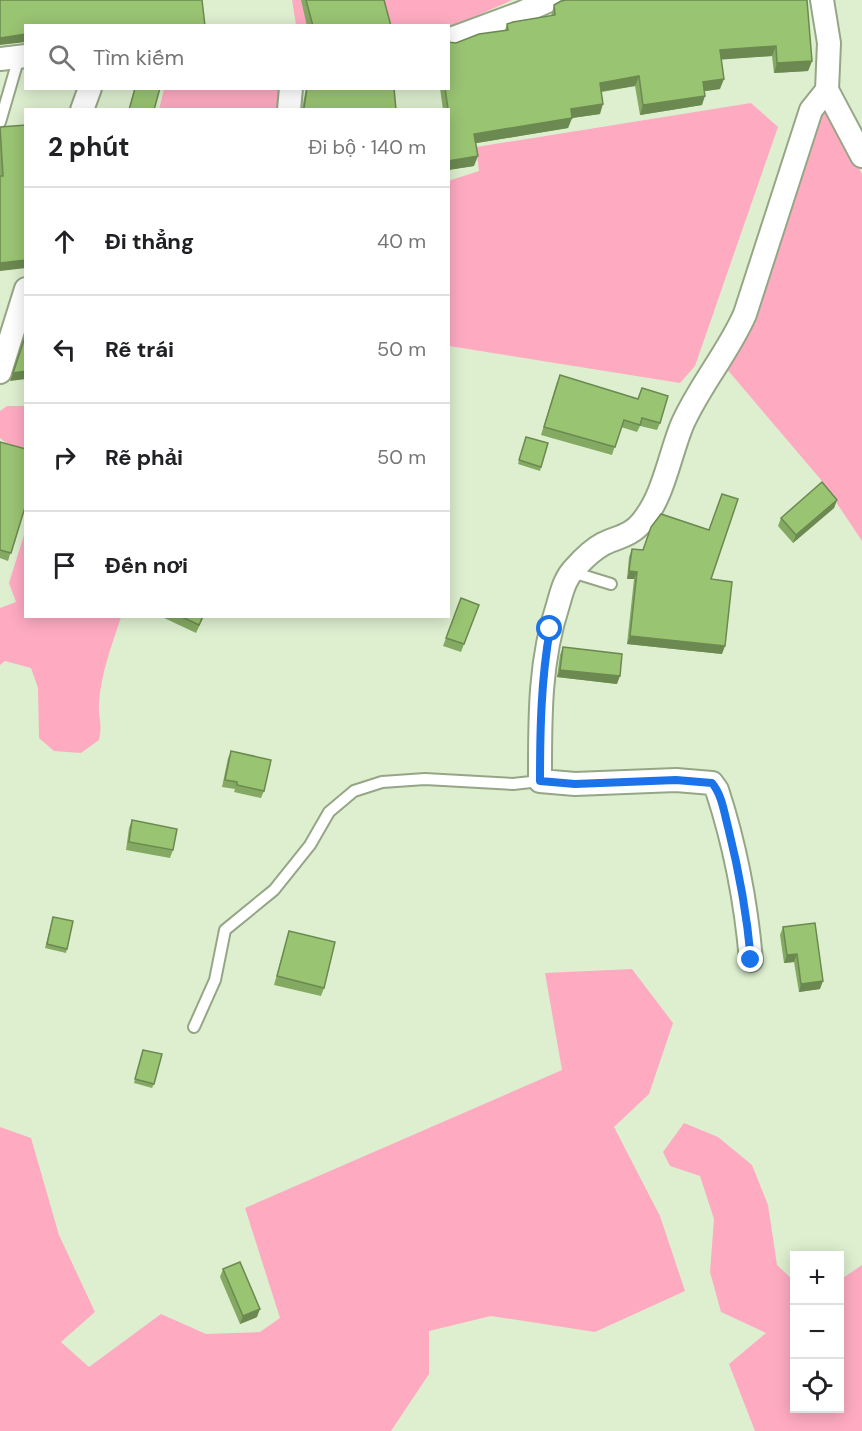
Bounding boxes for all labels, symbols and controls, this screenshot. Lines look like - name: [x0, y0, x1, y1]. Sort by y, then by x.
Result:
- search box: [24, 24, 450, 90]
- icon: search: [45, 41, 78, 74]
- text: Tìm kiếm: [93, 43, 184, 72]
- text: 2 phút: [48, 130, 129, 164]
- text: Đi bộ · 140 m: [308, 134, 426, 160]
- icon: ahead: [48, 225, 81, 258]
- text: Đi thẳng: [105, 227, 194, 256]
- text: 40 m: [377, 228, 426, 254]
- icon: left: [48, 333, 81, 366]
- text: Rẽ trái: [105, 335, 174, 364]
- text: 50 m: [377, 336, 426, 362]
- icon: right: [48, 441, 81, 474]
- text: Rẽ phải: [105, 443, 183, 472]
- text: 50 m: [377, 444, 426, 470]
- icon: arrive: [48, 549, 81, 582]
- text: Đến nơi: [105, 551, 188, 580]
- route start: [536, 615, 562, 641]
- route end: [737, 946, 763, 972]
- map controls: [790, 1251, 844, 1413]
- button: +: [790, 1251, 844, 1305]
- button: −: [790, 1305, 844, 1359]
- button: locate: [790, 1359, 844, 1413]

